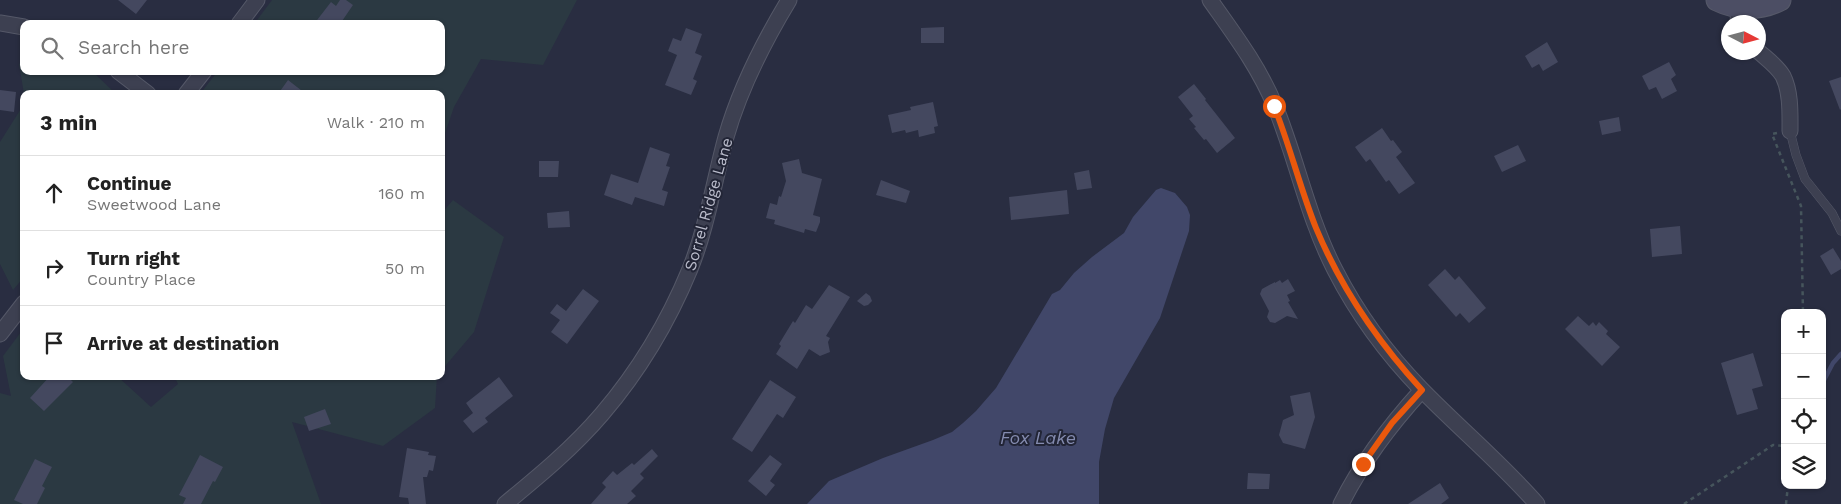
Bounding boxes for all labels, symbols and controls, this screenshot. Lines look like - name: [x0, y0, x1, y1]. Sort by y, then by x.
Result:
- north arrow: [1721, 15, 1766, 60]
- search box: [20, 20, 445, 75]
- icon: search: [38, 34, 66, 62]
- text: Search here: [78, 36, 189, 59]
- route start: [1263, 95, 1286, 118]
- text: 3 min: [40, 110, 97, 135]
- text: Walk · 210 m: [327, 113, 425, 132]
- street label: Sorrel Ridge Lane: [680, 135, 737, 273]
- text: Continue: [87, 172, 171, 195]
- icon: ahead: [40, 179, 68, 207]
- text: 160 m: [378, 184, 425, 203]
- text: Sweetwood Lane: [87, 195, 221, 214]
- text: Turn right: [87, 247, 180, 270]
- icon: right: [40, 254, 68, 282]
- text: 50 m: [385, 259, 425, 278]
- text: Country Place: [87, 270, 196, 289]
- map controls: [1781, 309, 1826, 489]
- button: +: [1781, 309, 1826, 354]
- icon: arrive: [40, 329, 68, 357]
- text: Arrive at destination: [87, 332, 279, 355]
- button: −: [1781, 354, 1826, 399]
- button: locate: [1781, 399, 1826, 444]
- water label: Fox Lake: [1000, 427, 1076, 448]
- button: layers: [1781, 444, 1826, 489]
- route end: [1352, 453, 1375, 476]

